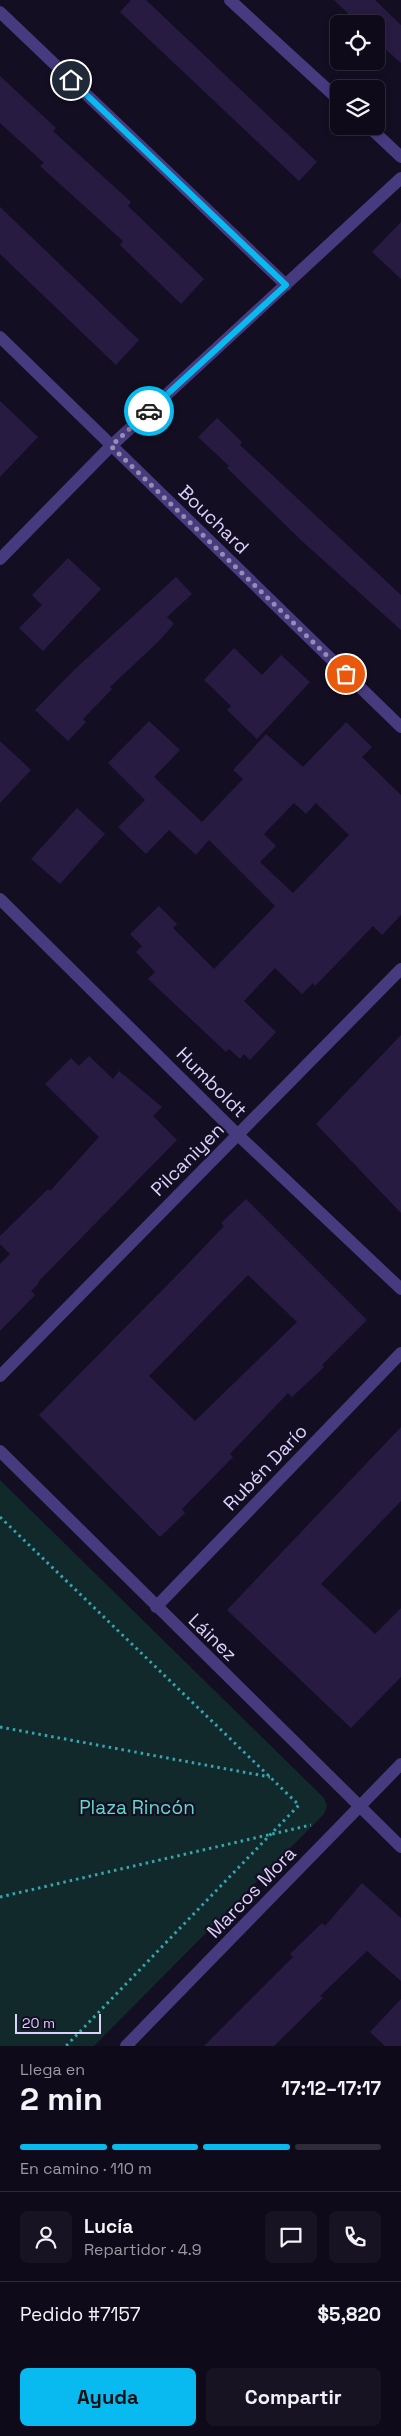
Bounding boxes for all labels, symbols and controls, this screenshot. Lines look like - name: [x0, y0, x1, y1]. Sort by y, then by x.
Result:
- map controls: [330, 15, 385, 135]
- button: locate: [330, 15, 385, 70]
- pin: [50, 59, 92, 101]
- icon: home: [57, 66, 85, 94]
- button: layers: [330, 80, 385, 135]
- courier: [124, 386, 174, 436]
- icon: car: [135, 397, 163, 425]
- street label: Bouchard: [173, 479, 254, 559]
- pin: [325, 653, 367, 695]
- icon: bag: [332, 660, 360, 688]
- street label: Humboldt: [171, 1042, 252, 1123]
- street label: Pilcaniyen: [145, 1117, 229, 1201]
- street label: Rubén Darío: [218, 1419, 313, 1516]
- street label: Láinez: [183, 1608, 242, 1667]
- park label: Plaza Rincón: [79, 1795, 195, 1820]
- street label: Marcos Mora: [201, 1841, 301, 1944]
- scale bar: [15, 2011, 101, 2034]
- text: 20 m: [22, 2014, 55, 2032]
- text: Llega en: [20, 2059, 85, 2080]
- text: 17:12–17:17: [281, 2076, 381, 2101]
- text: 2 min: [20, 2079, 103, 2119]
- text: En camino · 110 m: [20, 2158, 152, 2179]
- button: person: [20, 2211, 72, 2263]
- button: chat: [265, 2211, 317, 2263]
- button: phone: [329, 2211, 381, 2263]
- text: Lucía: [84, 2214, 133, 2239]
- text: Repartidor · 4.9: [84, 2239, 202, 2260]
- text: Pedido #7157: [20, 2302, 140, 2327]
- text: $5,820: [318, 2302, 381, 2327]
- button: Ayuda: [20, 2368, 196, 2426]
- button: Compartir: [206, 2368, 381, 2426]

